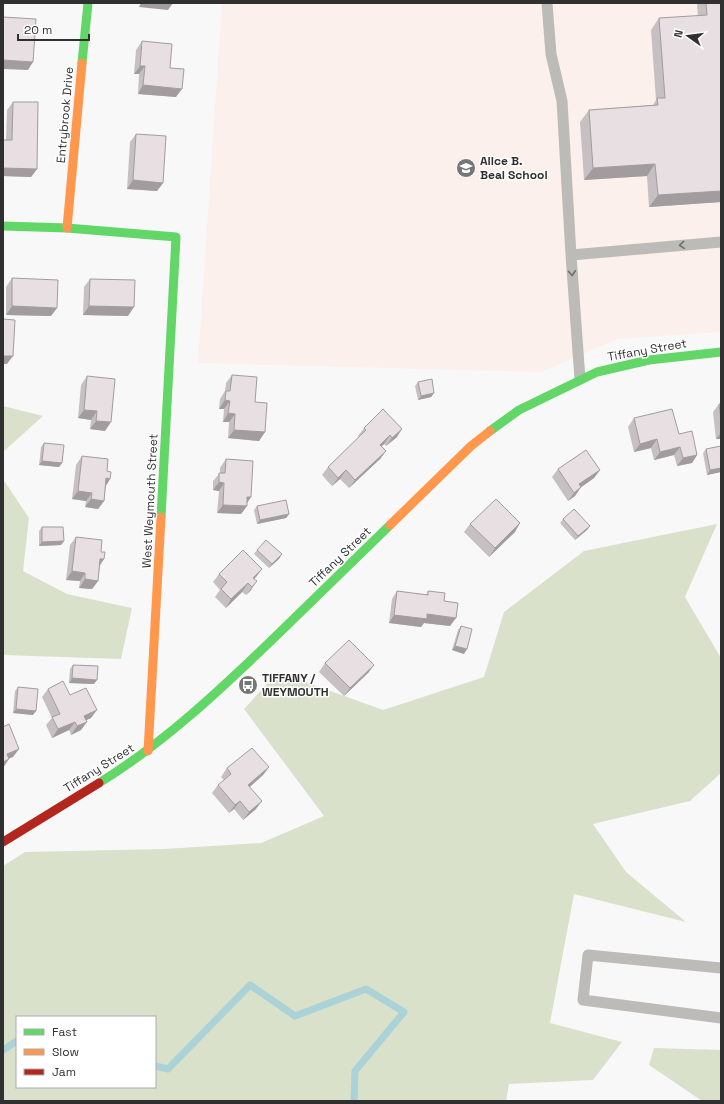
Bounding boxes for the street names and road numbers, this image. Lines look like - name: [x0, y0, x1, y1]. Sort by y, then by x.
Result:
- street label: Entrybrook Drive: [53, 66, 77, 164]
- street label: Tiffany Street: [606, 335, 688, 365]
- street label: West Weymouth Street: [138, 433, 162, 569]
- street label: Tiffany Street: [306, 523, 374, 591]
- street label: Tiffany Street: [61, 740, 137, 796]

